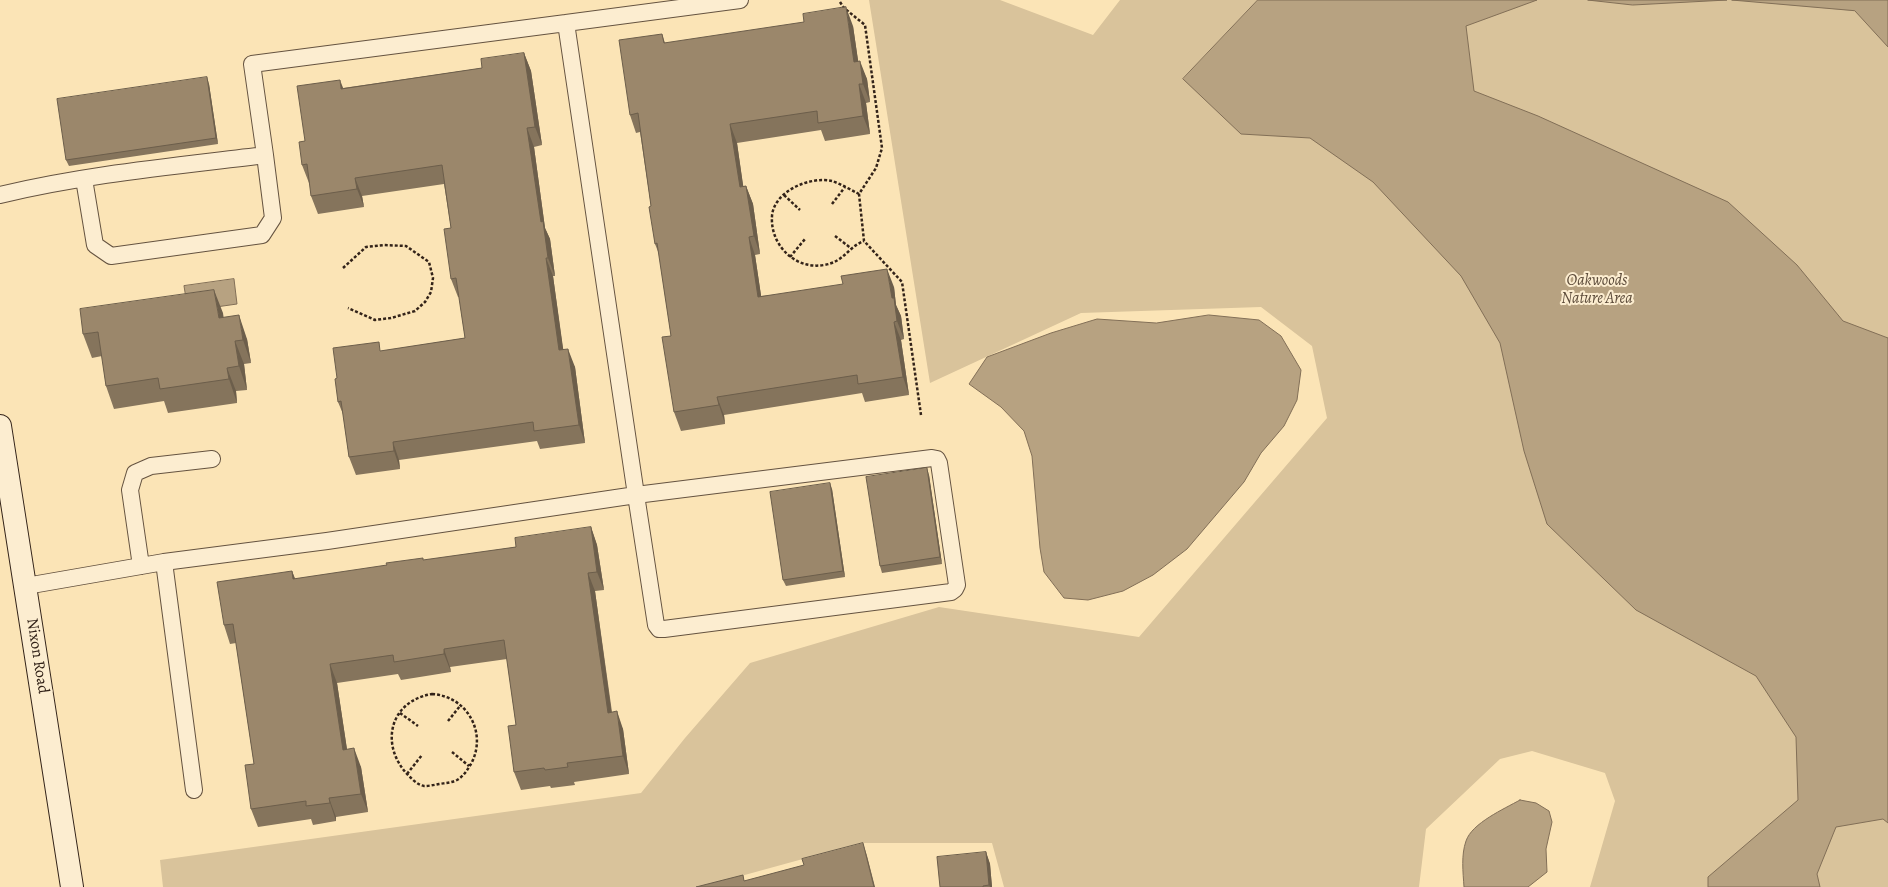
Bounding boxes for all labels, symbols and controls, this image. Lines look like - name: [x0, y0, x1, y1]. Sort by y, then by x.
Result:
- park label: Oakwoods Nature Area: [1561, 271, 1633, 309]
- street label: Nixon Road: [22, 617, 52, 695]

